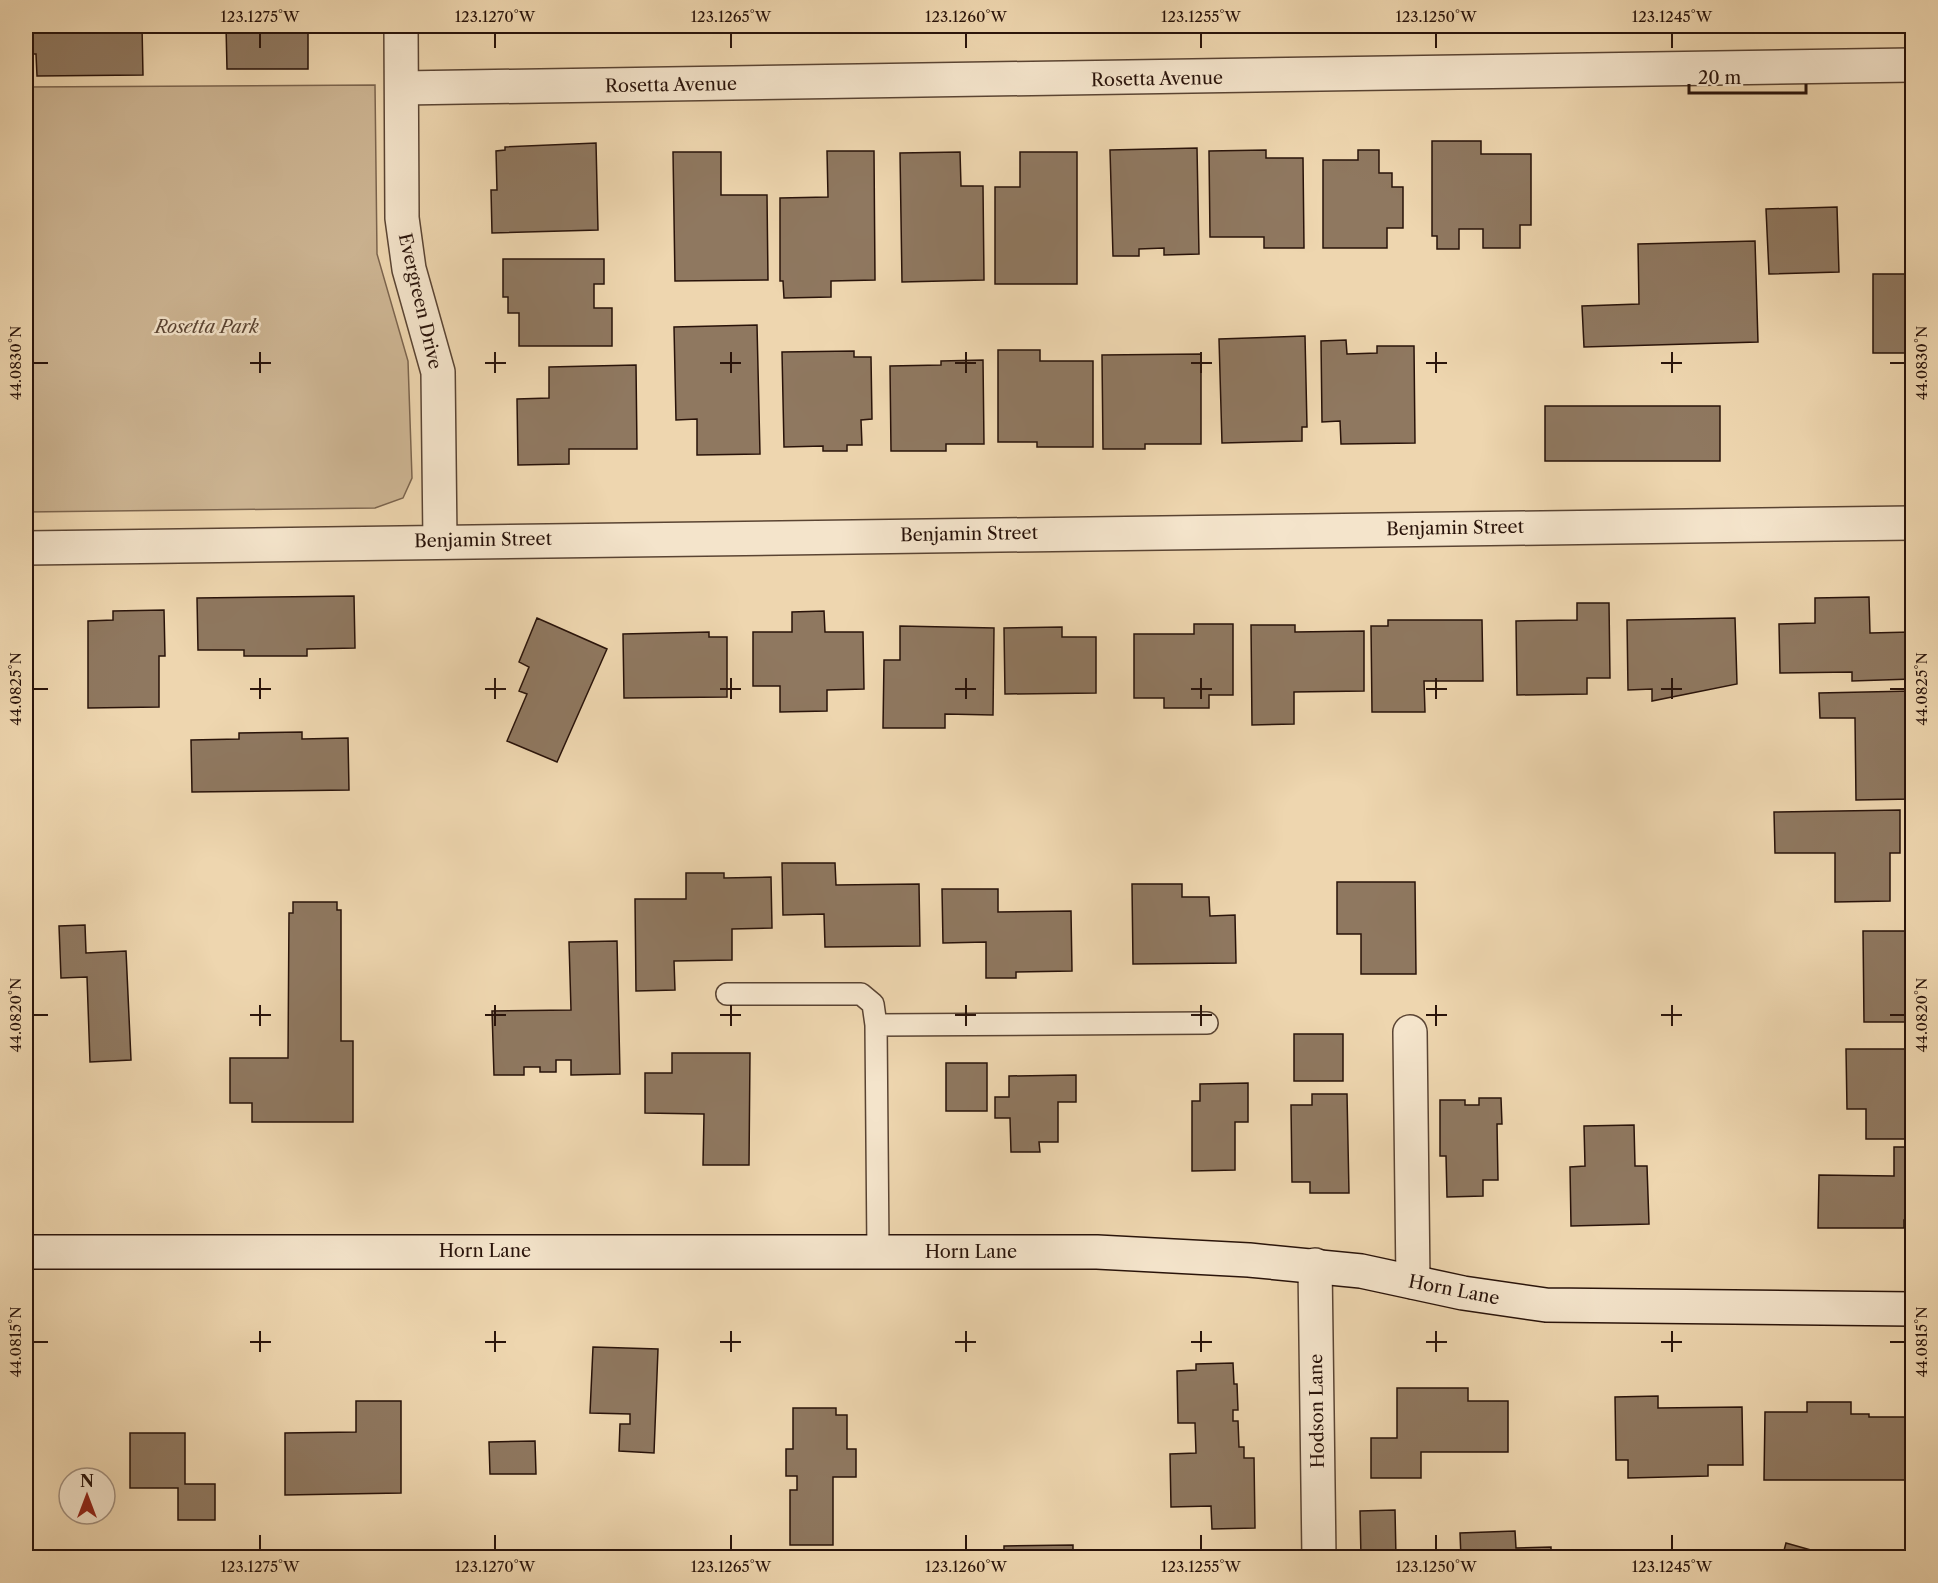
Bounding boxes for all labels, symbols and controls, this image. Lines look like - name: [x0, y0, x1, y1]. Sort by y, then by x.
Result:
- text: 123.1275°W: [221, 7, 300, 26]
- text: 123.1270°W: [455, 7, 536, 26]
- text: 123.1265°W: [691, 7, 772, 26]
- text: 123.1260°W: [925, 7, 1007, 26]
- text: 123.1255°W: [1161, 7, 1241, 26]
- text: 123.1250°W: [1395, 7, 1477, 26]
- text: 123.1245°W: [1632, 7, 1713, 26]
- scale bar: [1689, 57, 1806, 95]
- street label: Rosetta Avenue: [1091, 67, 1223, 91]
- text: 20 m: [1698, 67, 1742, 89]
- street label: Rosetta Avenue: [605, 73, 737, 97]
- street label: Evergreen Drive: [394, 231, 446, 371]
- park label: Rosetta Park: [153, 316, 260, 338]
- text: 44.0830°N: [6, 326, 25, 400]
- text: 44.0830°N: [1912, 326, 1931, 400]
- street label: Benjamin Street: [1386, 516, 1525, 540]
- street label: Benjamin Street: [900, 522, 1039, 546]
- street label: Benjamin Street: [414, 528, 553, 552]
- text: 44.0825°N: [6, 652, 25, 726]
- text: 44.0825°N: [1912, 652, 1931, 726]
- text: 44.0820°N: [6, 978, 25, 1052]
- text: 44.0820°N: [1912, 978, 1931, 1052]
- street label: Horn Lane: [439, 1240, 531, 1262]
- street label: Horn Lane: [925, 1241, 1017, 1263]
- street label: Horn Lane: [1407, 1270, 1501, 1310]
- text: 44.0815°N: [6, 1306, 25, 1378]
- text: 44.0815°N: [1912, 1306, 1931, 1378]
- street label: Hodson Lane: [1305, 1354, 1329, 1468]
- north arrow: [57, 1466, 117, 1526]
- text: N: [80, 1471, 94, 1491]
- text: 123.1275°W: [221, 1557, 300, 1576]
- text: 123.1270°W: [455, 1557, 536, 1576]
- text: 123.1265°W: [691, 1557, 772, 1576]
- text: 123.1260°W: [925, 1557, 1007, 1576]
- text: 123.1255°W: [1161, 1557, 1241, 1576]
- text: 123.1250°W: [1395, 1557, 1477, 1576]
- text: 123.1245°W: [1632, 1557, 1713, 1576]

